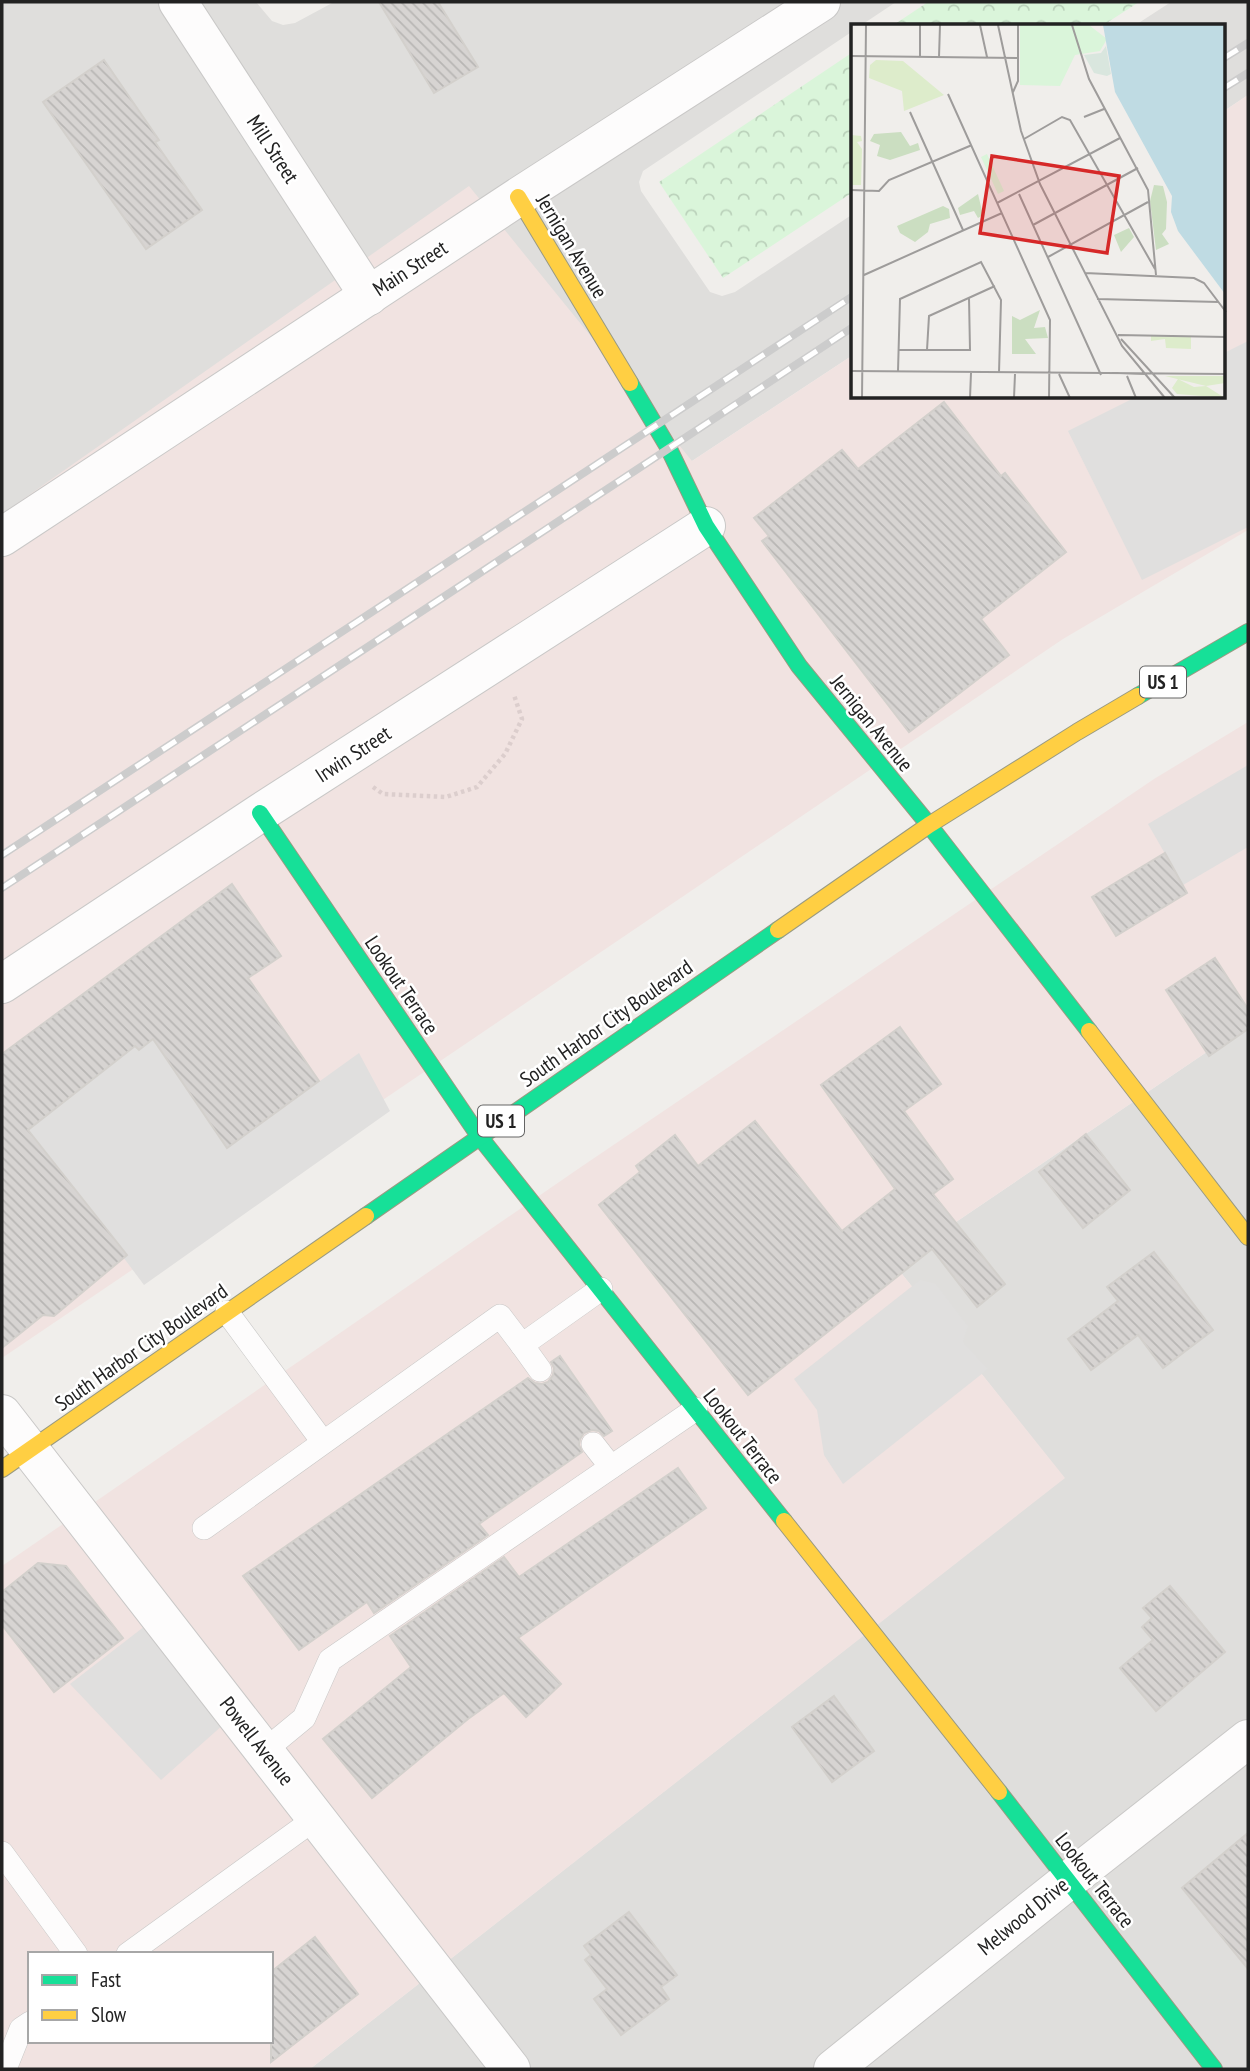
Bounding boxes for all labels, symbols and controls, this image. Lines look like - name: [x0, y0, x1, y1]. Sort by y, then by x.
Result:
- inset map: [851, 24, 1226, 399]
- street label: Mill Street: [241, 110, 305, 188]
- street label: Jernigan Avenue: [530, 188, 614, 303]
- street label: Main Street: [368, 234, 453, 302]
- road number: US 1: [1140, 666, 1186, 698]
- street label: Jernigan Avenue: [824, 668, 919, 777]
- street label: Irwin Street: [310, 719, 396, 788]
- street label: Lookout Terrace: [359, 930, 445, 1040]
- street label: South Harbor City Boulevard: [514, 953, 698, 1093]
- road number: US 1: [478, 1106, 524, 1136]
- street label: South Harbor City Boulevard: [49, 1277, 233, 1417]
- street label: Lookout Terrace: [697, 1383, 789, 1489]
- street label: Powell Avenue: [214, 1691, 300, 1791]
- street label: Lookout Terrace: [1049, 1827, 1141, 1933]
- street label: Melwood Drive: [972, 1871, 1074, 1961]
- legend: [28, 1952, 273, 2043]
- text: Fast: [91, 1966, 121, 1993]
- text: Slow: [91, 2001, 127, 2028]

